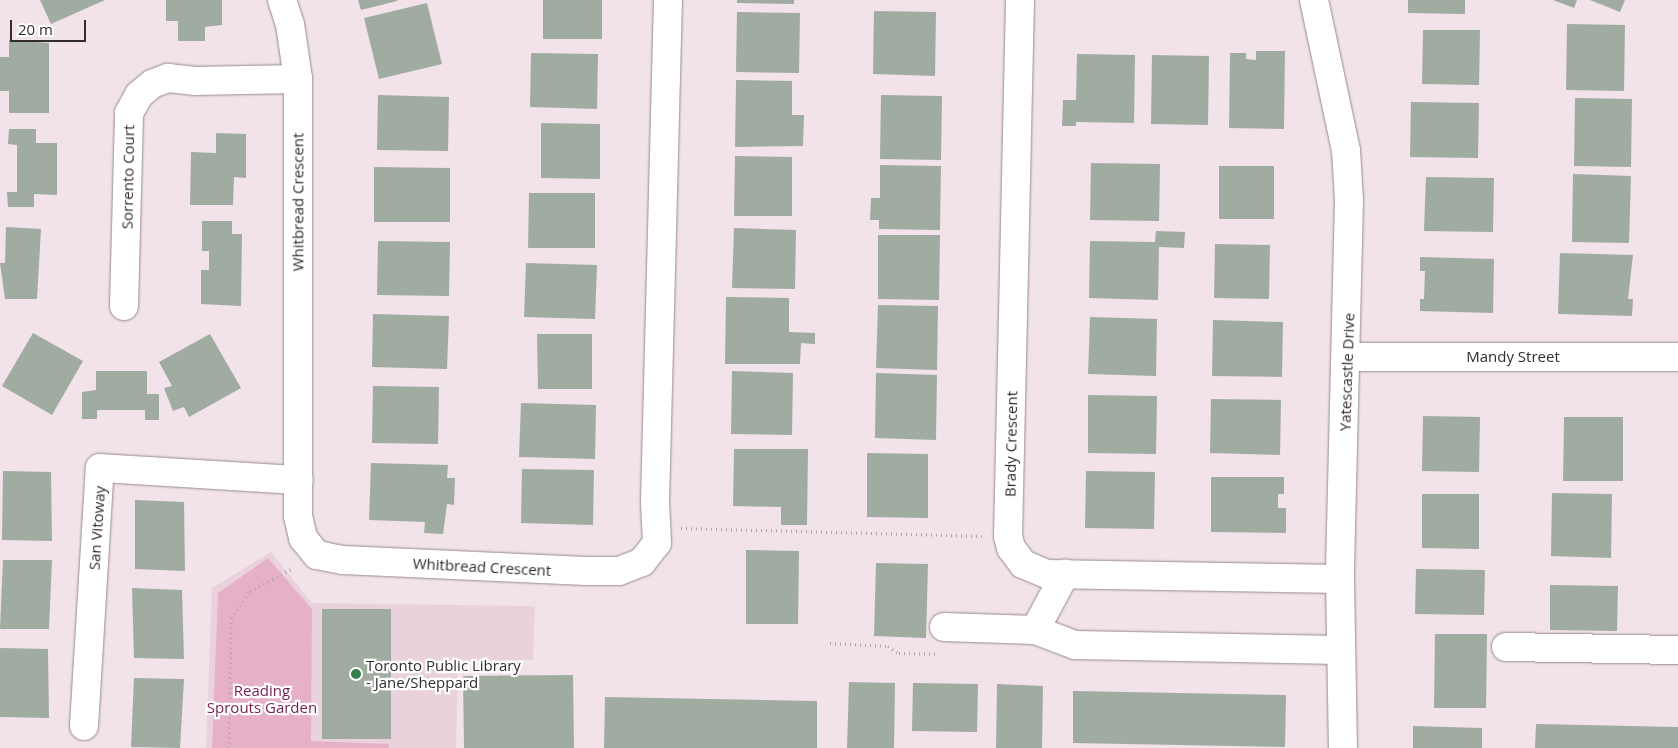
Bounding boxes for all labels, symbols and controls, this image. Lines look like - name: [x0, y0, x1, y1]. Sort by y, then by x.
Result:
- scale bar: [12, 10, 89, 42]
- text: 20 m: [18, 19, 53, 39]
- street label: Sorrento Court: [118, 125, 138, 229]
- street label: Whitbread Crescent: [289, 133, 307, 271]
- street label: Yatescastle Drive: [1336, 312, 1358, 432]
- street label: Mandy Street: [1466, 348, 1560, 366]
- street label: Brady Crescent: [1001, 391, 1021, 497]
- street label: San Vitoway: [85, 485, 109, 571]
- street label: Whitbread Crescent: [412, 554, 552, 580]
- place label: Toronto Public Library - Jane/Sheppard: [366, 656, 521, 691]
- marker: Toronto Public Library - Jane/Sheppard: [350, 668, 362, 680]
- park label: Reading Sprouts Garden: [207, 681, 317, 716]

